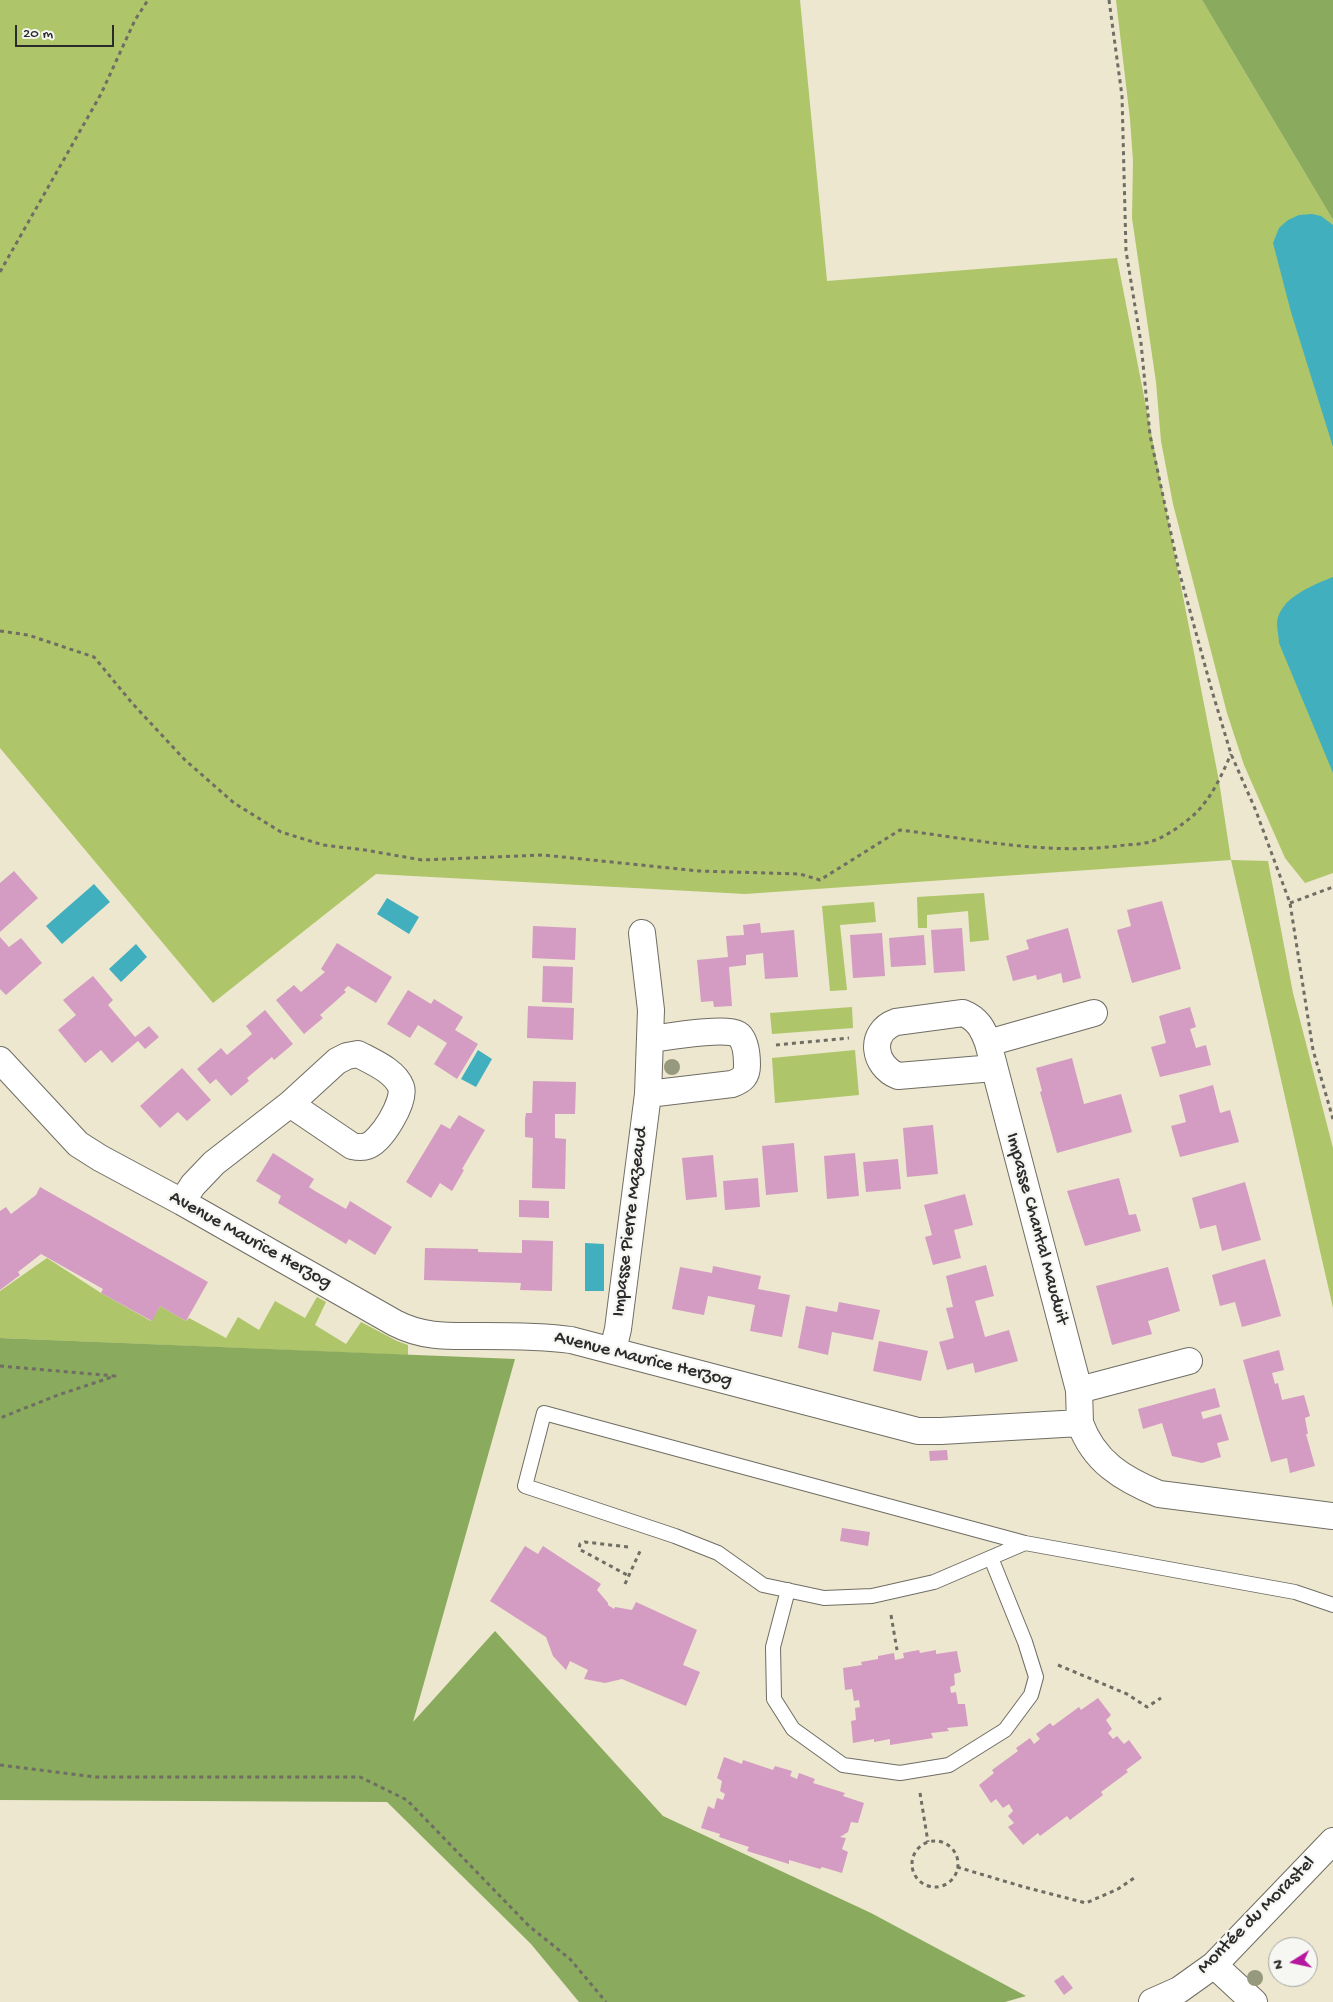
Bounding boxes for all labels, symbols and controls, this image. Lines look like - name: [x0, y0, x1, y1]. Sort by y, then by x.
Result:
- scale bar: [18, 15, 116, 47]
- text: 20 m: [23, 25, 53, 43]
- street label: Impasse Pierre Mazeaud: [608, 1126, 654, 1318]
- street label: Impasse Chantal Mauduit: [999, 1130, 1073, 1328]
- street label: Avenue Maurice Herzog: [165, 1187, 335, 1295]
- street label: Avenue Maurice Herzog: [552, 1327, 734, 1393]
- street label: Montée du Morastel: [1193, 1852, 1321, 1980]
- north arrow: [1268, 1937, 1318, 1987]
- text: N: [1270, 1959, 1288, 1971]

